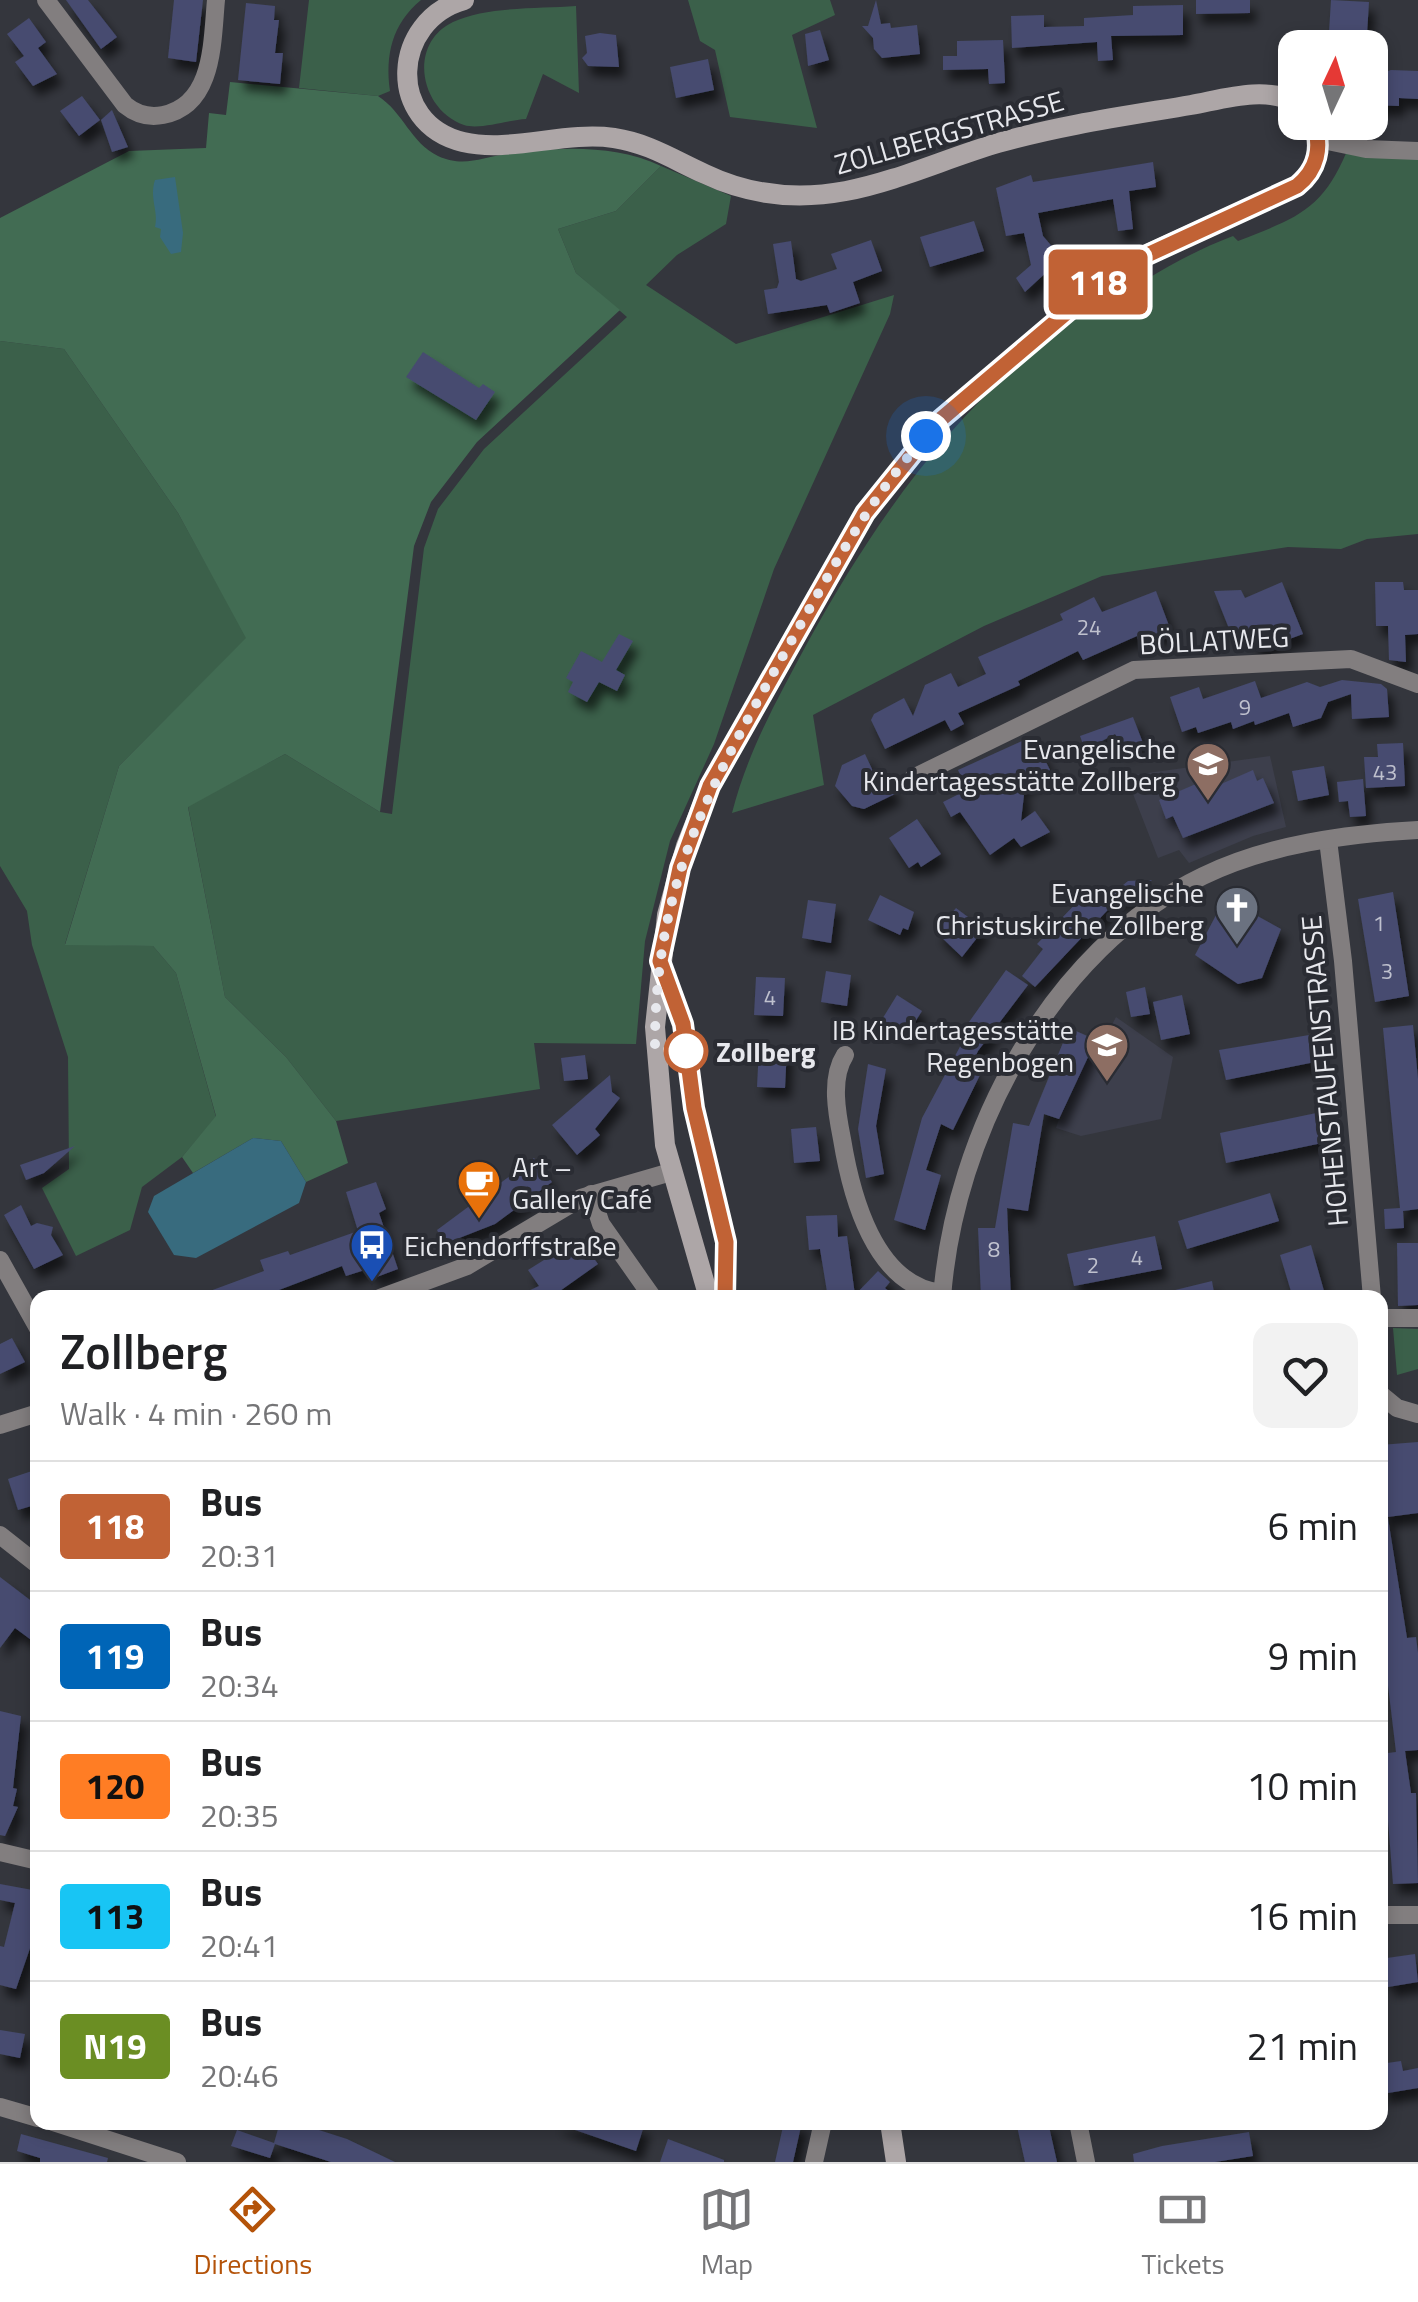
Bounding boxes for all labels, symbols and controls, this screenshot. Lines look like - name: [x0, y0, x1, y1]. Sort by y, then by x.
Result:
- north arrow: [1278, 30, 1388, 140]
- map controls: [1278, 30, 1388, 140]
- street label: ZOLLBERGSTRASSE: [829, 79, 1069, 185]
- line badge: 118: [1040, 250, 1156, 314]
- text: 118: [1069, 255, 1127, 309]
- your location: [901, 411, 951, 461]
- house number: 24: [1077, 610, 1101, 644]
- street label: BÖLLATWEG: [1138, 615, 1290, 665]
- house number: 9: [1239, 690, 1251, 724]
- place label: Evangelische Kindertagesstätte Zollberg: [863, 727, 1176, 802]
- school or university icon: Evangelische Kindertagesstätte Zollberg: [1185, 741, 1231, 802]
- house number: 43: [1373, 755, 1397, 789]
- place label: Evangelische Christuskirche Zollberg: [935, 871, 1204, 946]
- church icon: Evangelische Christuskirche Zollberg: [1214, 885, 1260, 946]
- house number: 1: [1373, 906, 1385, 940]
- street label: HOHENSTAUFENSTRASSE: [1289, 914, 1359, 1228]
- house number: 3: [1381, 954, 1393, 988]
- house number: 4: [764, 980, 776, 1014]
- place label: IB Kindertagesstätte Regenbogen: [832, 1008, 1074, 1083]
- school or university icon: IB Kindertagesstätte Regenbogen: [1084, 1022, 1130, 1083]
- marker: Zollberg: [665, 1030, 707, 1072]
- place label: Zollberg: [716, 1030, 816, 1073]
- place label: Art – Gallery Café: [512, 1145, 652, 1220]
- cafe icon: Art – Gallery Café: [456, 1159, 502, 1220]
- bus stop icon: Eichendorffstraße: [349, 1222, 395, 1283]
- place label: Eichendorffstraße: [404, 1224, 617, 1267]
- house number: 8: [988, 1232, 1000, 1266]
- house number: 4: [1131, 1240, 1143, 1274]
- house number: 2: [1087, 1248, 1099, 1282]
- text: Zollberg: [60, 1315, 227, 1388]
- button: heart: [1253, 1323, 1358, 1428]
- text: Walk · 4 min · 260 m: [60, 1389, 332, 1437]
- text: Bus: [200, 1473, 262, 1531]
- text: 6 min: [1268, 1497, 1358, 1555]
- text: 118: [86, 1499, 144, 1553]
- text: 20:31: [200, 1531, 279, 1579]
- text: Bus: [200, 1603, 262, 1661]
- text: 9 min: [1268, 1627, 1358, 1685]
- text: 119: [86, 1629, 144, 1683]
- text: 20:34: [200, 1661, 279, 1709]
- text: Bus: [200, 1733, 262, 1791]
- text: 10 min: [1247, 1757, 1358, 1815]
- text: 120: [86, 1759, 144, 1813]
- text: 20:35: [200, 1791, 279, 1839]
- text: Bus: [200, 1863, 262, 1921]
- text: 16 min: [1247, 1887, 1358, 1945]
- text: 113: [86, 1889, 144, 1943]
- text: 20:41: [200, 1921, 279, 1969]
- text: Bus: [200, 1993, 262, 2051]
- text: 21 min: [1247, 2017, 1358, 2075]
- text: N19: [83, 2019, 147, 2073]
- text: 20:46: [200, 2051, 279, 2099]
- tab: Directions: [194, 2182, 312, 2285]
- tab: Map: [699, 2182, 754, 2285]
- tab: Tickets: [1141, 2182, 1224, 2285]

